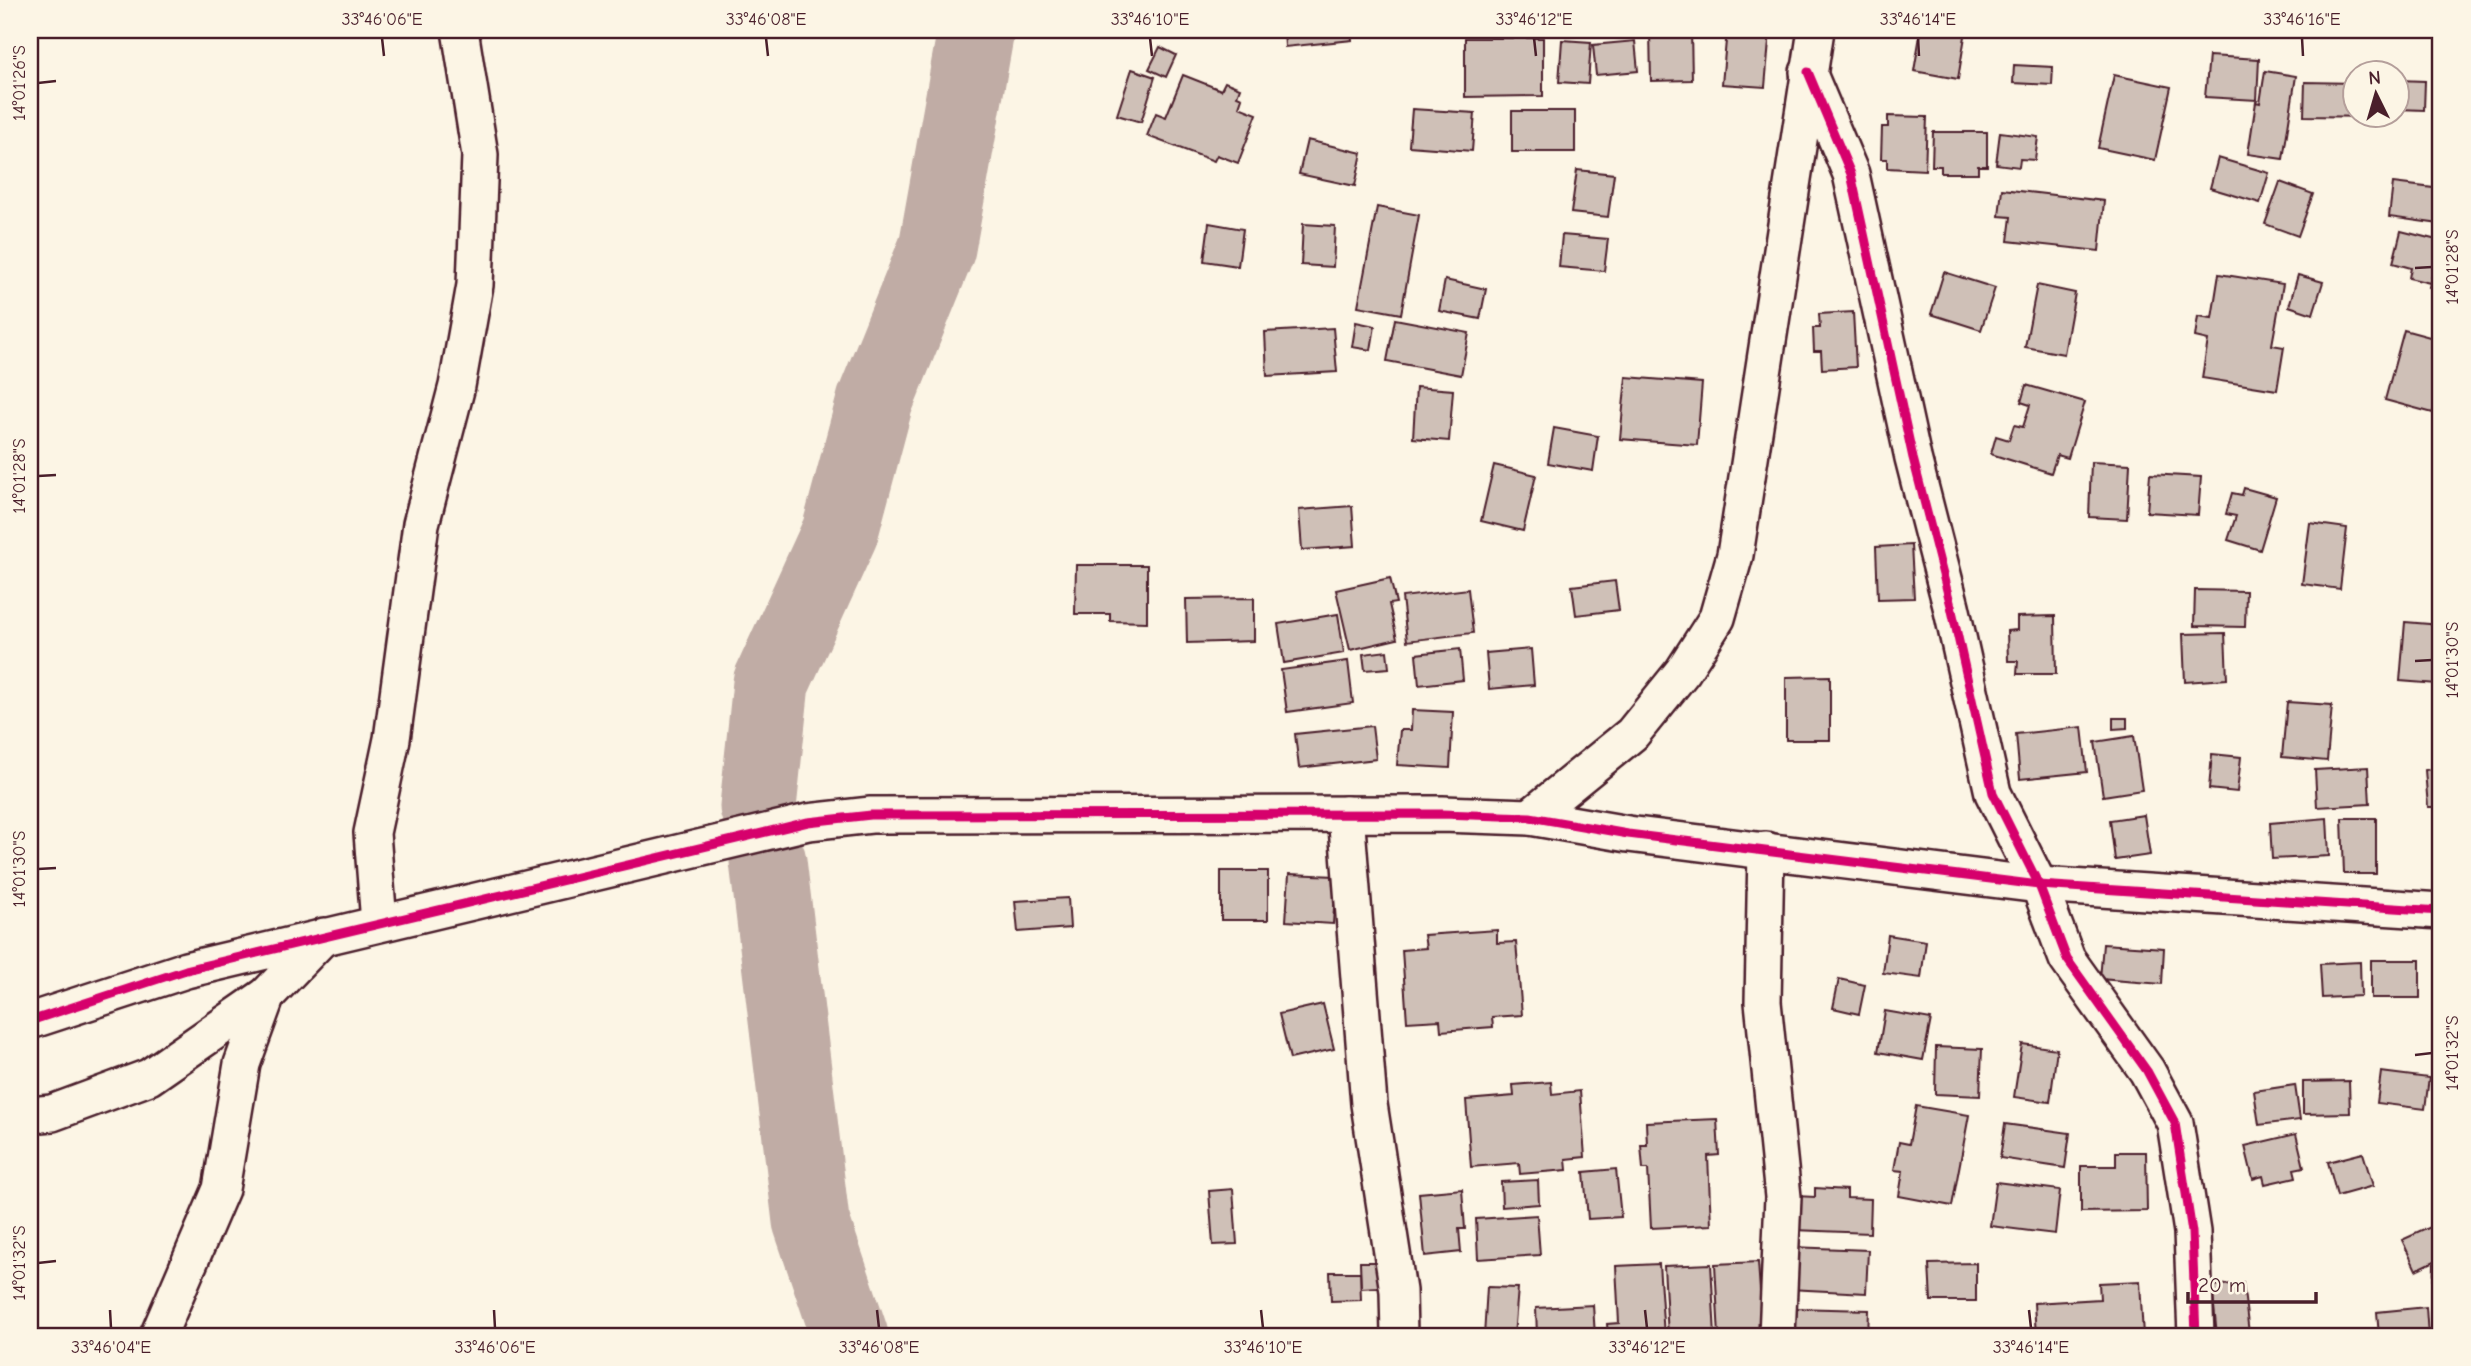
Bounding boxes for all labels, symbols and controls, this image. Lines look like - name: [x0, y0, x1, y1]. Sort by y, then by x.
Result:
- text: 33°46'06"E: [341, 9, 423, 30]
- text: 33°46'08"E: [726, 9, 806, 30]
- text: 33°46'10"E: [1111, 9, 1189, 30]
- text: 33°46'12"E: [1495, 9, 1573, 30]
- text: 33°46'14"E: [1880, 9, 1956, 30]
- text: 33°46'16"E: [2263, 9, 2341, 30]
- text: 14°01'26"S: [9, 45, 30, 121]
- north arrow: [2342, 60, 2412, 130]
- text: N: [2367, 67, 2382, 90]
- text: 14°01'28"S: [2442, 229, 2463, 305]
- text: 14°01'28"S: [9, 438, 30, 514]
- text: 14°01'30"S: [2442, 622, 2463, 698]
- text: 14°01'30"S: [9, 831, 30, 907]
- text: 14°01'32"S: [2442, 1015, 2463, 1091]
- text: 14°01'32"S: [9, 1225, 30, 1301]
- scale bar: [2188, 1261, 2315, 1305]
- text: 20 m: [2198, 1273, 2246, 1297]
- text: 33°46'04"E: [71, 1337, 151, 1358]
- text: 33°46'06"E: [454, 1337, 536, 1358]
- text: 33°46'08"E: [839, 1337, 919, 1358]
- text: 33°46'10"E: [1224, 1337, 1302, 1358]
- text: 33°46'12"E: [1608, 1337, 1686, 1358]
- text: 33°46'14"E: [1993, 1337, 2069, 1358]

